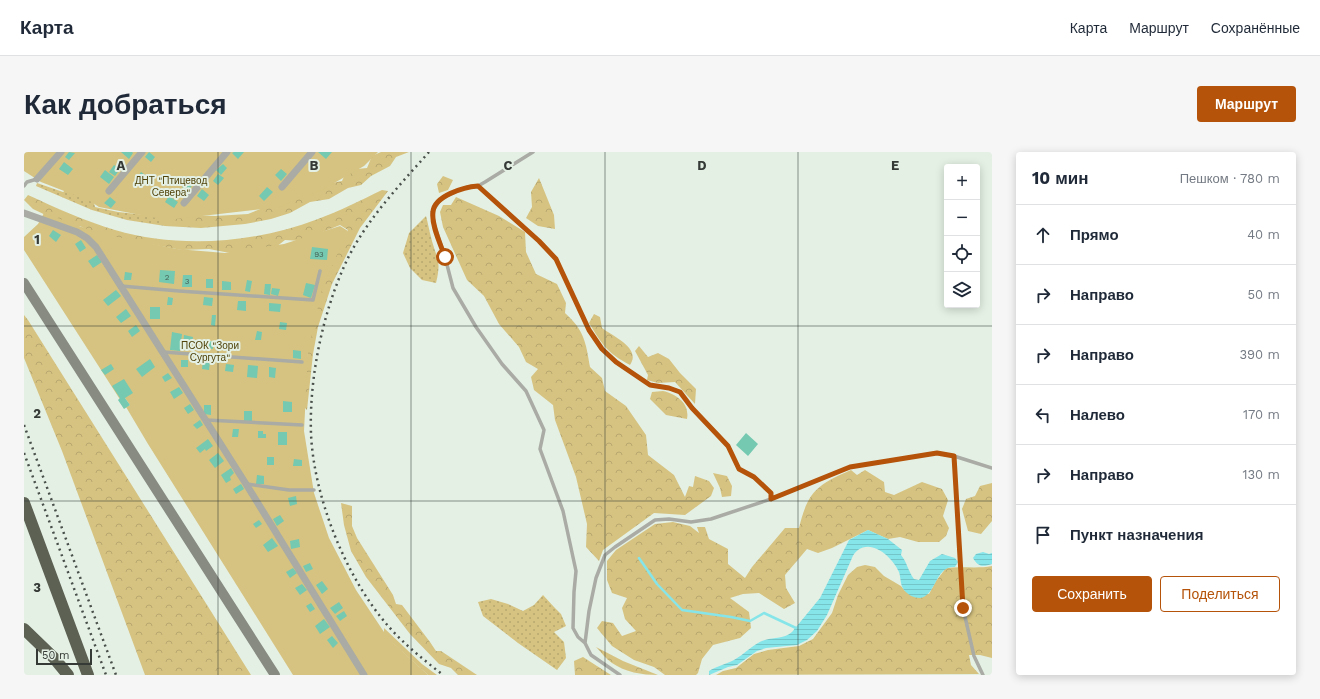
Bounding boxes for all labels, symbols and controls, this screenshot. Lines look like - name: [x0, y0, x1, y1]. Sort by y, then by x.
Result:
- text: Карта: [20, 16, 74, 39]
- text: Карта: [1070, 20, 1107, 36]
- text: Маршрут: [1129, 20, 1189, 36]
- text: Сохранённые: [1211, 20, 1300, 36]
- button: Маршрут: [1197, 86, 1296, 122]
- text: Как добраться: [24, 88, 227, 121]
- text: A: [117, 158, 126, 173]
- text: B: [310, 158, 319, 173]
- text: C: [504, 158, 513, 173]
- text: D: [697, 158, 707, 173]
- text: E: [891, 158, 899, 173]
- map controls: [944, 164, 980, 308]
- button: +: [944, 164, 980, 200]
- text: 10 мин: [1032, 168, 1088, 188]
- text: Пешком · 780 m: [1180, 171, 1280, 186]
- park label: ДНТ "Птицевод Севера": [135, 175, 207, 198]
- button: −: [944, 200, 980, 236]
- icon: ahead: [1032, 224, 1054, 246]
- text: Прямо: [1070, 226, 1119, 244]
- text: 40 m: [1247, 227, 1280, 242]
- text: 1: [34, 232, 40, 247]
- button: locate: [944, 236, 980, 272]
- route start: [436, 248, 454, 266]
- house number: 93: [314, 250, 324, 259]
- button: layers: [944, 272, 980, 308]
- house number: 2: [165, 273, 170, 282]
- house number: 3: [185, 277, 190, 286]
- icon: right: [1032, 284, 1054, 306]
- text: Направо: [1070, 286, 1134, 304]
- text: 50 m: [1248, 287, 1280, 302]
- park label: ПСОК "Зори Сургута": [181, 340, 239, 363]
- icon: right: [1032, 344, 1054, 366]
- text: Направо: [1070, 346, 1134, 364]
- text: 390 m: [1239, 347, 1280, 362]
- icon: left: [1032, 404, 1054, 426]
- text: 2: [33, 406, 41, 421]
- text: Налево: [1070, 406, 1125, 424]
- text: 170 m: [1243, 407, 1280, 422]
- icon: right: [1032, 464, 1054, 486]
- text: Направо: [1070, 466, 1134, 484]
- text: 130 m: [1242, 467, 1280, 482]
- icon: arrive: [1032, 524, 1054, 546]
- text: Пункт назначения: [1070, 526, 1203, 544]
- button: Сохранить: [1032, 576, 1152, 612]
- button: Поделиться: [1160, 576, 1280, 612]
- text: 3: [33, 580, 41, 595]
- route end: [954, 599, 972, 617]
- scale bar: [36, 647, 92, 666]
- text: 50 m: [42, 649, 69, 662]

